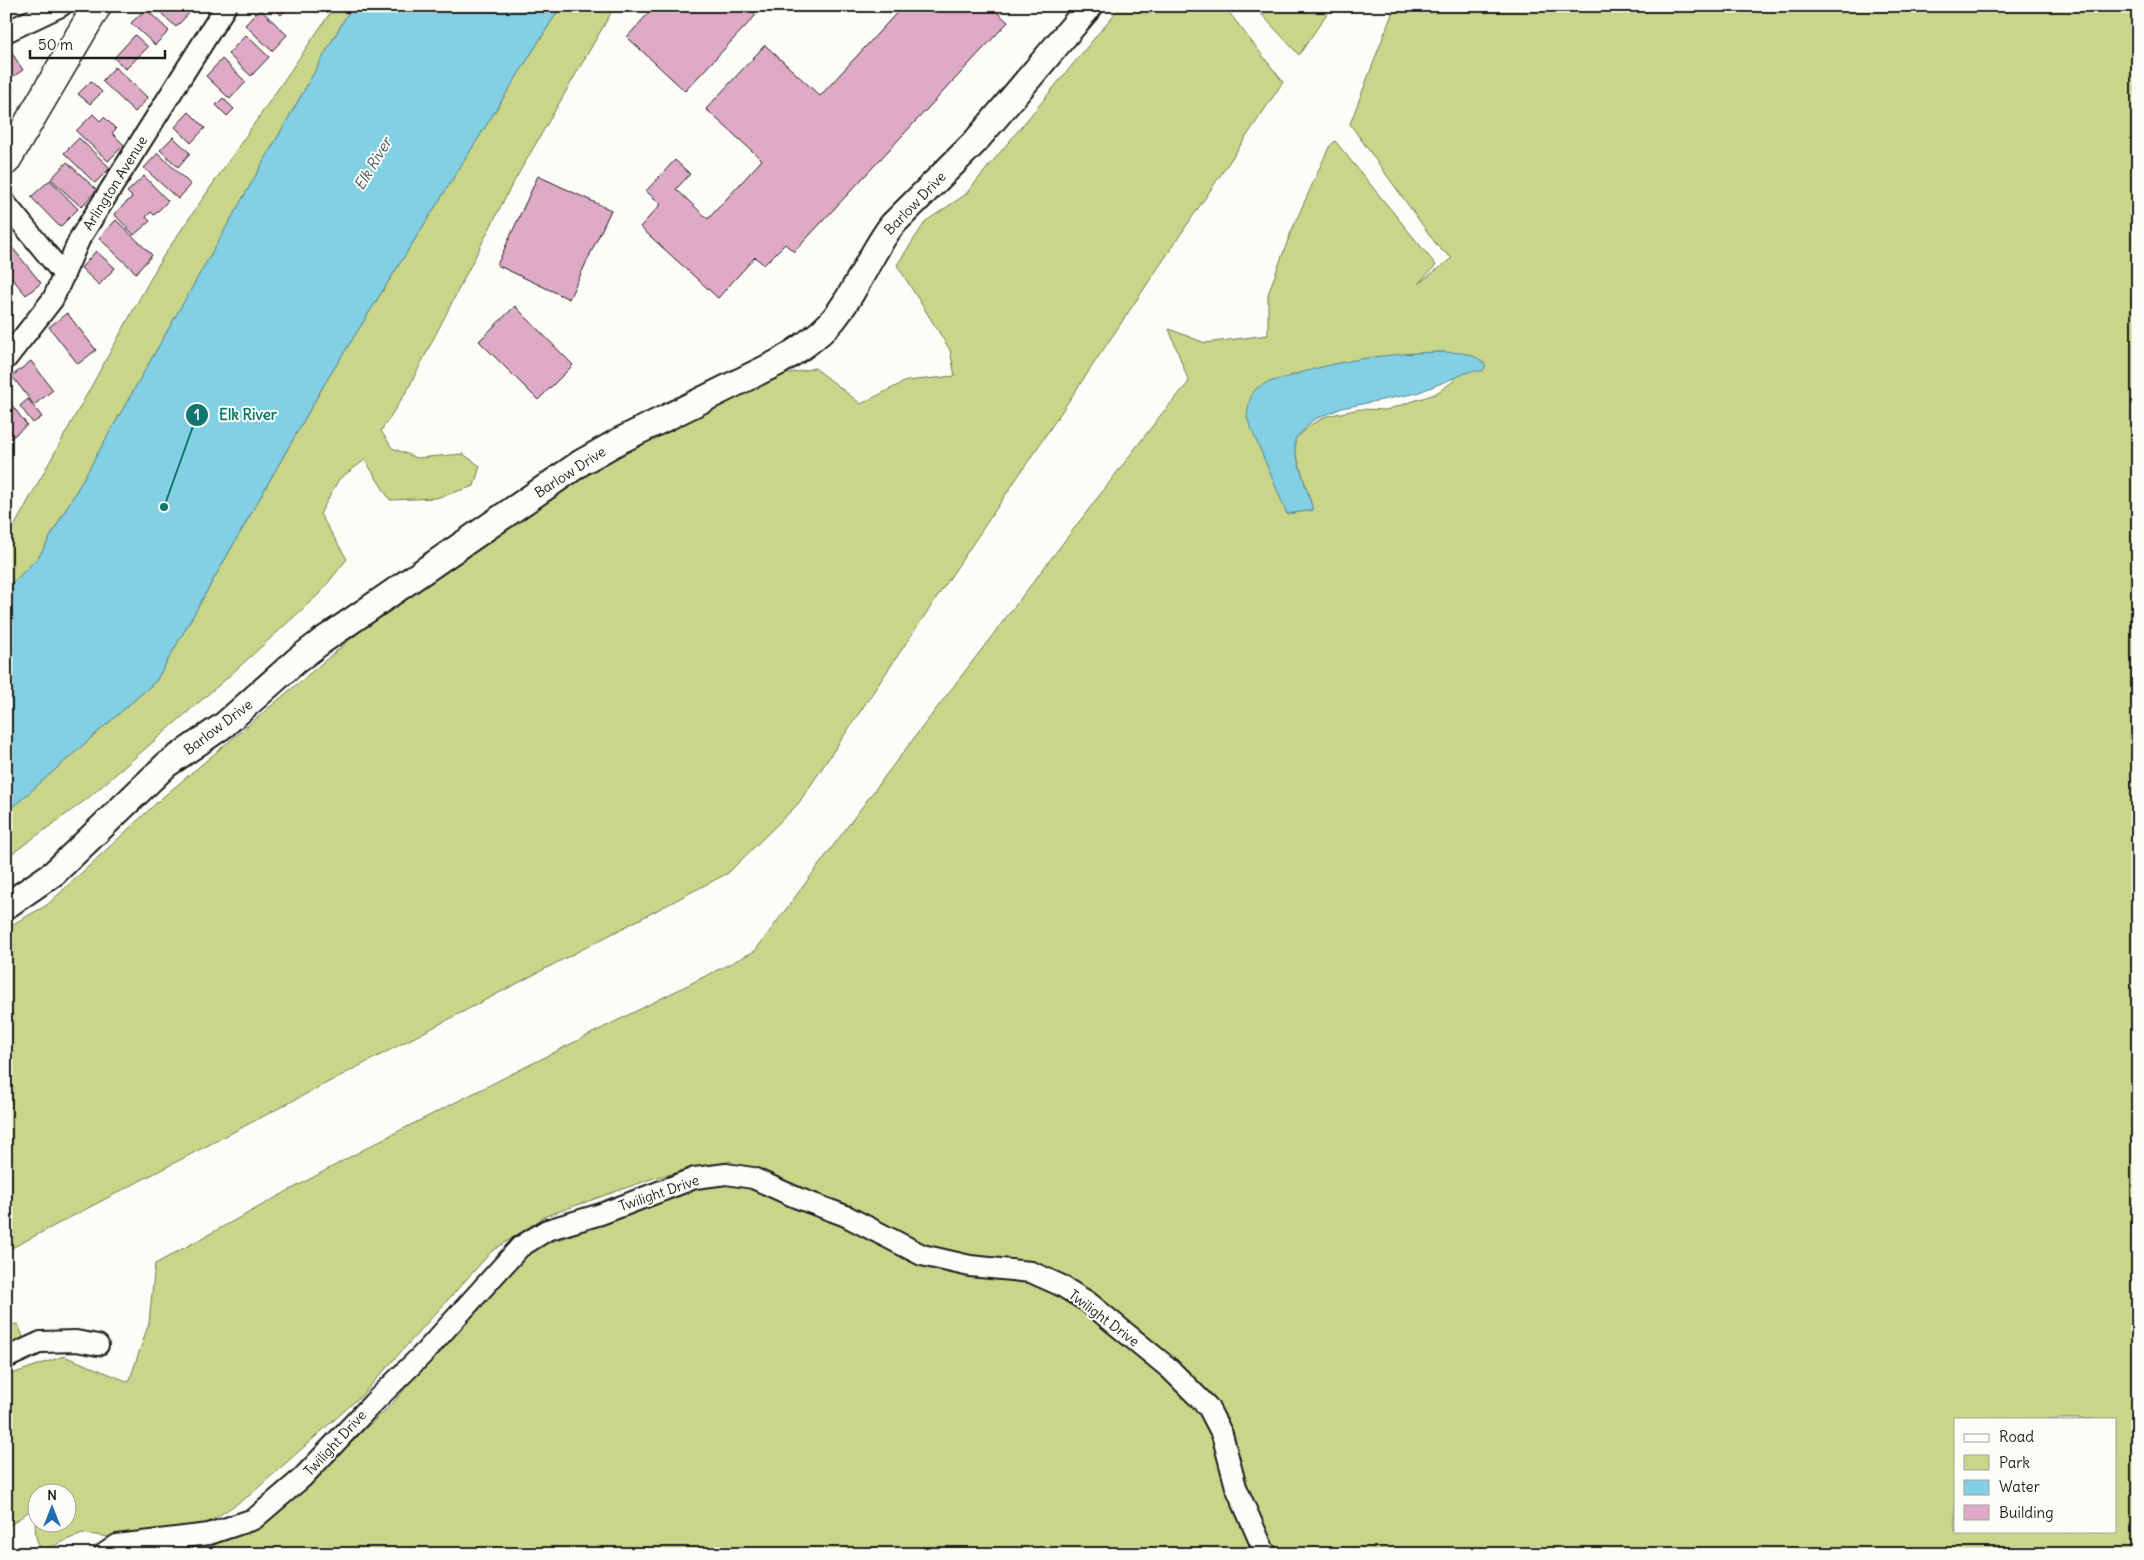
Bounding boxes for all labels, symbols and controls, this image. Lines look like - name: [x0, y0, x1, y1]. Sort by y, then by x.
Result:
- scale bar: [30, 28, 165, 60]
- text: 50 m: [38, 35, 73, 54]
- water label: Elk River: [350, 132, 397, 193]
- street label: Arlington Avenue: [79, 133, 151, 233]
- street label: Barlow Drive: [880, 167, 950, 239]
- callout: Elk River: [184, 400, 287, 430]
- text: 1: [194, 405, 200, 424]
- text: Elk River: [219, 405, 278, 424]
- street label: Barlow Drive: [531, 442, 609, 502]
- street label: Barlow Drive: [180, 695, 256, 759]
- street label: Twilight Drive: [616, 1171, 702, 1215]
- street label: Twilight Drive: [1065, 1286, 1143, 1350]
- street label: Twilight Drive: [300, 1406, 370, 1480]
- legend: [1954, 1418, 2116, 1532]
- text: Road: [1999, 1427, 2034, 1446]
- text: Park: [1999, 1453, 2030, 1472]
- text: Water: [1999, 1477, 2040, 1496]
- north arrow: [28, 1482, 78, 1532]
- text: N: [47, 1486, 57, 1504]
- text: Building: [1999, 1503, 2054, 1522]

